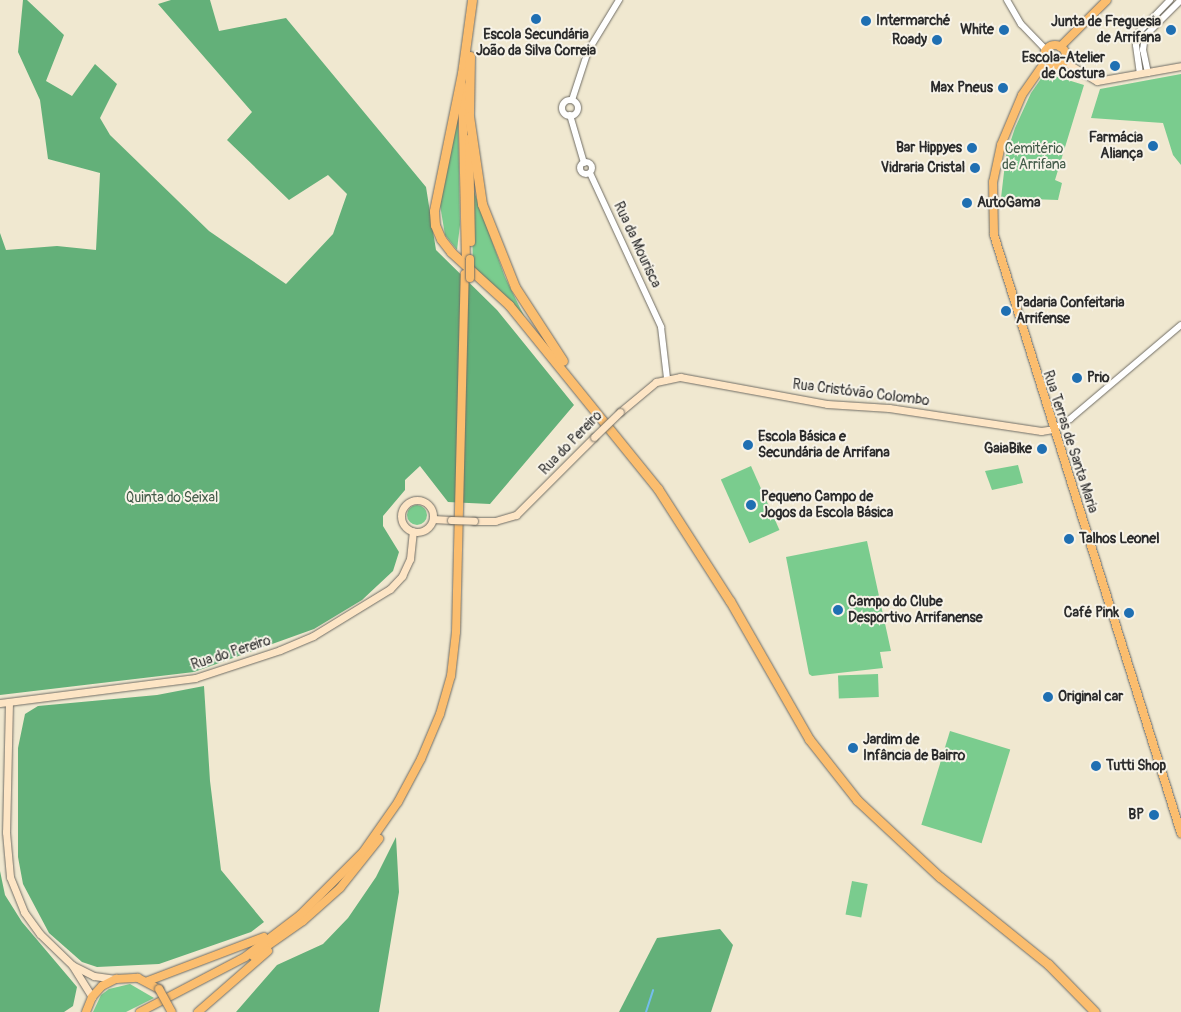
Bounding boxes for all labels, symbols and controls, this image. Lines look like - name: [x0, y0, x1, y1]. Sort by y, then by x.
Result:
- marker: Escola Secundária João da Silva Correia: [530, 13, 542, 25]
- place label: Intermarché: [876, 13, 950, 29]
- place label: Junta de Freguesia de Arrifana: [1051, 14, 1161, 46]
- marker: Intermarché: [860, 15, 872, 27]
- place label: White: [960, 22, 994, 38]
- marker: White: [998, 24, 1010, 36]
- marker: Junta de Freguesia de Arrifana: [1165, 24, 1177, 36]
- place label: Escola Secundária João da Silva Correia: [476, 27, 596, 59]
- place label: Roady: [892, 32, 927, 48]
- marker: Roady: [931, 34, 943, 46]
- place label: Escola-Atelier de Costura: [1022, 50, 1105, 82]
- marker: Escola-Atelier de Costura: [1109, 60, 1121, 72]
- place label: Max Pneus: [931, 80, 993, 96]
- marker: Max Pneus: [997, 82, 1009, 94]
- place label: Farmácia Aliança: [1089, 130, 1143, 162]
- place label: Bar Hippyes: [896, 140, 962, 156]
- marker: Farmácia Aliança: [1147, 140, 1159, 152]
- park label: Cemitério de Arrifana: [1002, 141, 1066, 174]
- marker: Bar Hippyes: [966, 142, 978, 154]
- place label: Vidraria Cristal: [881, 160, 965, 176]
- marker: Vidraria Cristal: [969, 162, 981, 174]
- place label: AutoGama: [977, 195, 1040, 211]
- marker: AutoGama: [961, 197, 973, 209]
- street label: Rua da Mourisca: [610, 199, 664, 291]
- place label: Padaria Confeitaria Arrifense: [1016, 295, 1124, 328]
- marker: Padaria Confeitaria Arrifense: [1000, 305, 1012, 317]
- street label: Rua Terras de Santa Maria: [1039, 369, 1101, 515]
- place label: Prio: [1087, 370, 1109, 386]
- marker: Prio: [1071, 372, 1083, 384]
- street label: Rua Cristóvão Colombo: [792, 376, 930, 410]
- street label: Rua do Pereiro: [536, 407, 606, 479]
- place label: Escola Básica e Secundária de Arrifana: [758, 429, 890, 462]
- marker: Escola Básica e Secundária de Arrifana: [742, 439, 754, 451]
- place label: GaiaBike: [984, 441, 1032, 457]
- marker: GaiaBike: [1036, 443, 1048, 455]
- place label: Pequeno Campo de Jogos da Escola Básica: [761, 489, 893, 522]
- park label: Quinta do Seixal: [126, 490, 218, 506]
- marker: Pequeno Campo de Jogos da Escola Básica: [745, 499, 757, 511]
- place label: Talhos Leonel: [1079, 531, 1159, 547]
- marker: Talhos Leonel: [1063, 533, 1075, 545]
- place label: Campo do Clube Desportivo Arrifanense: [848, 594, 983, 626]
- marker: Campo do Clube Desportivo Arrifanense: [832, 604, 844, 616]
- place label: Café Pink: [1064, 605, 1119, 621]
- marker: Café Pink: [1123, 607, 1135, 619]
- street label: Rua do Pereiro: [189, 632, 273, 674]
- place label: Original car: [1058, 689, 1123, 705]
- marker: Original car: [1042, 691, 1054, 703]
- place label: Jardim de Infância de Bairro: [863, 732, 965, 764]
- marker: Jardim de Infância de Bairro: [847, 742, 859, 754]
- place label: Tutti Shop: [1106, 758, 1166, 774]
- marker: Tutti Shop: [1090, 760, 1102, 772]
- place label: BP: [1128, 807, 1144, 823]
- marker: BP: [1148, 809, 1160, 821]

